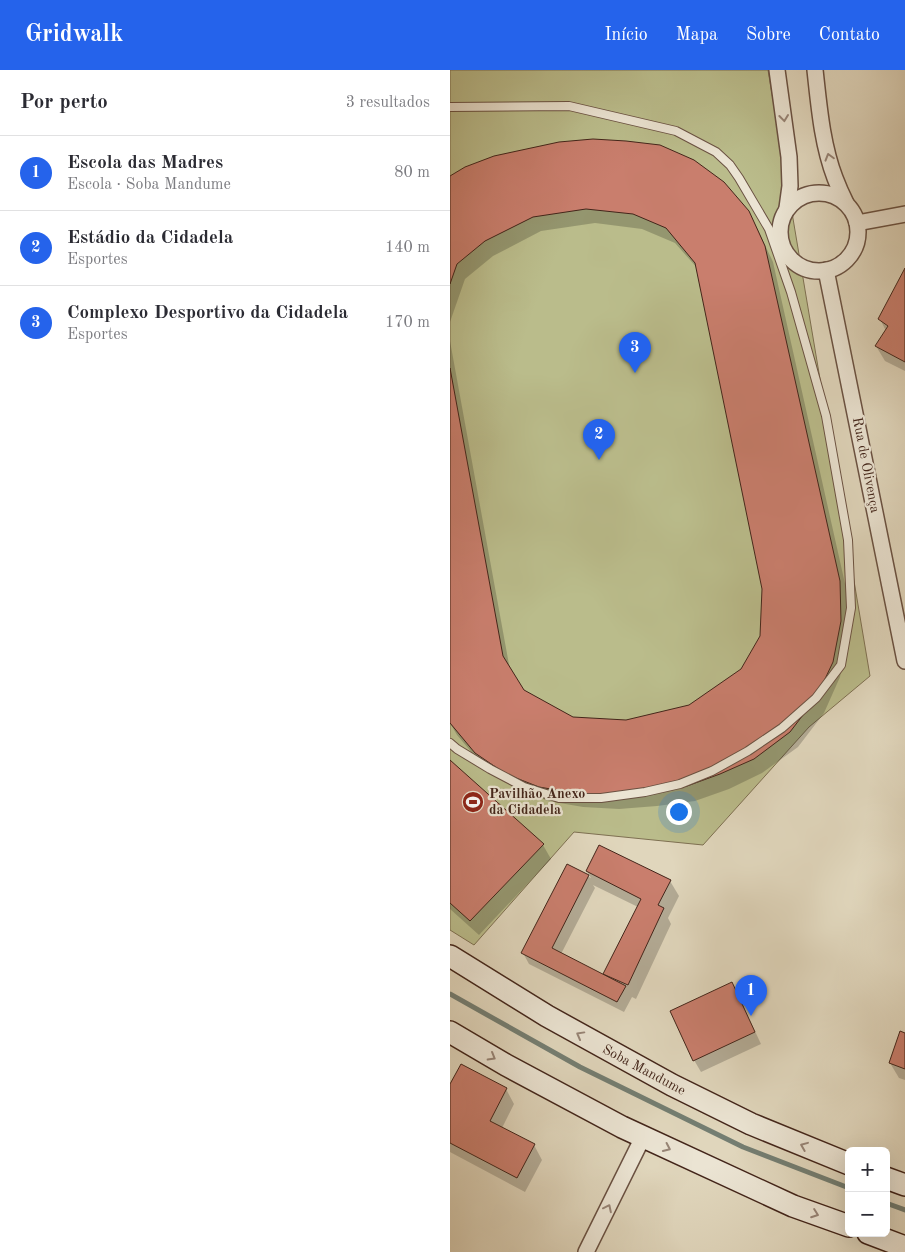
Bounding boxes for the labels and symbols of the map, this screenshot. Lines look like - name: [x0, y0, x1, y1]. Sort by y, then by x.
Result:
- one-way arrow: [779, 114, 789, 123]
- one-way arrow: [824, 153, 835, 162]
- pin: 3: [619, 332, 651, 373]
- street label: Rua de Olivença: [850, 416, 882, 514]
- pin: 2: [583, 419, 615, 460]
- place label: Pavilhão Anexo da Cidadela: [489, 787, 585, 817]
- sports icon: Pavilhão Anexo da Cidadela: [461, 790, 485, 814]
- your location: [666, 799, 692, 825]
- pin: 1: [735, 975, 767, 1016]
- one-way arrow: [576, 1031, 585, 1041]
- street label: Soba Mandume: [600, 1042, 688, 1098]
- one-way arrow: [487, 1050, 496, 1060]
- one-way arrow: [800, 1141, 808, 1151]
- one-way arrow: [662, 1142, 671, 1153]
- one-way arrow: [601, 1204, 612, 1213]
- one-way arrow: [811, 1208, 819, 1218]

